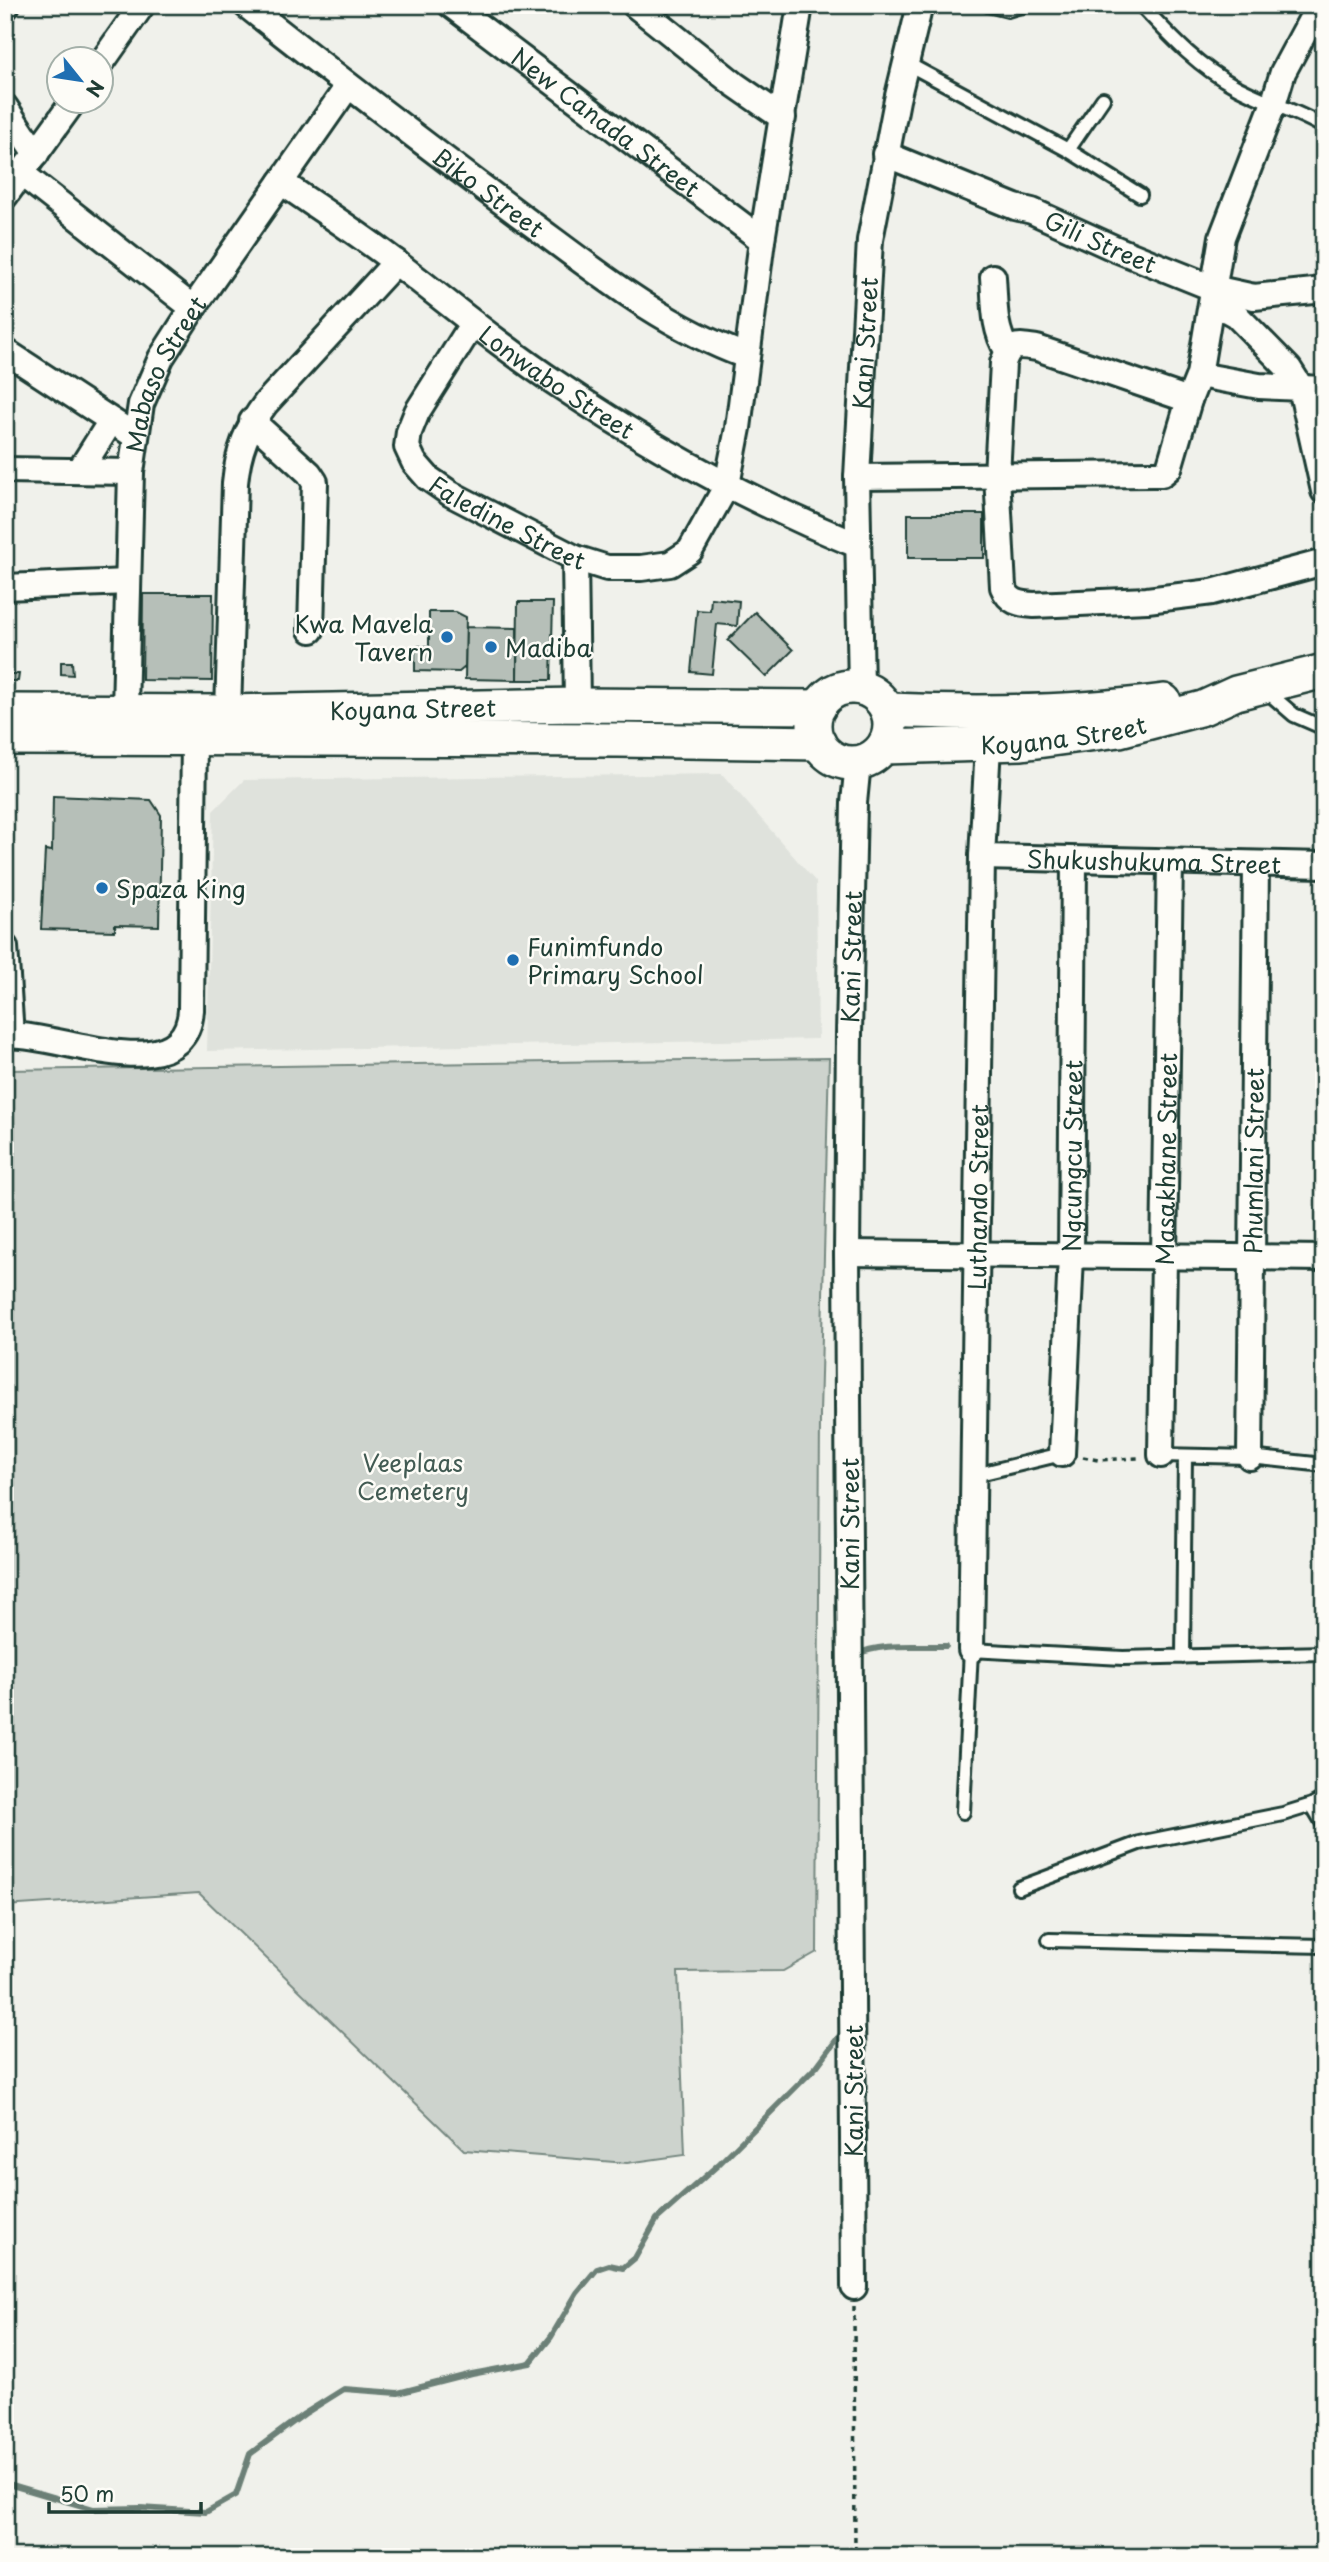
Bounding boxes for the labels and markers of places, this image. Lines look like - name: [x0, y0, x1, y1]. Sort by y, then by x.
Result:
- place label: Kwa Mavela Tavern: [294, 605, 433, 669]
- marker: Kwa Mavela Tavern: [439, 629, 455, 645]
- place label: Madiba: [505, 629, 591, 665]
- marker: Madiba: [483, 639, 499, 655]
- place label: Spaza King: [116, 870, 246, 906]
- marker: Spaza King: [94, 880, 110, 896]
- place label: Funimfundo Primary School: [527, 928, 704, 992]
- marker: Funimfundo Primary School: [505, 952, 521, 968]

